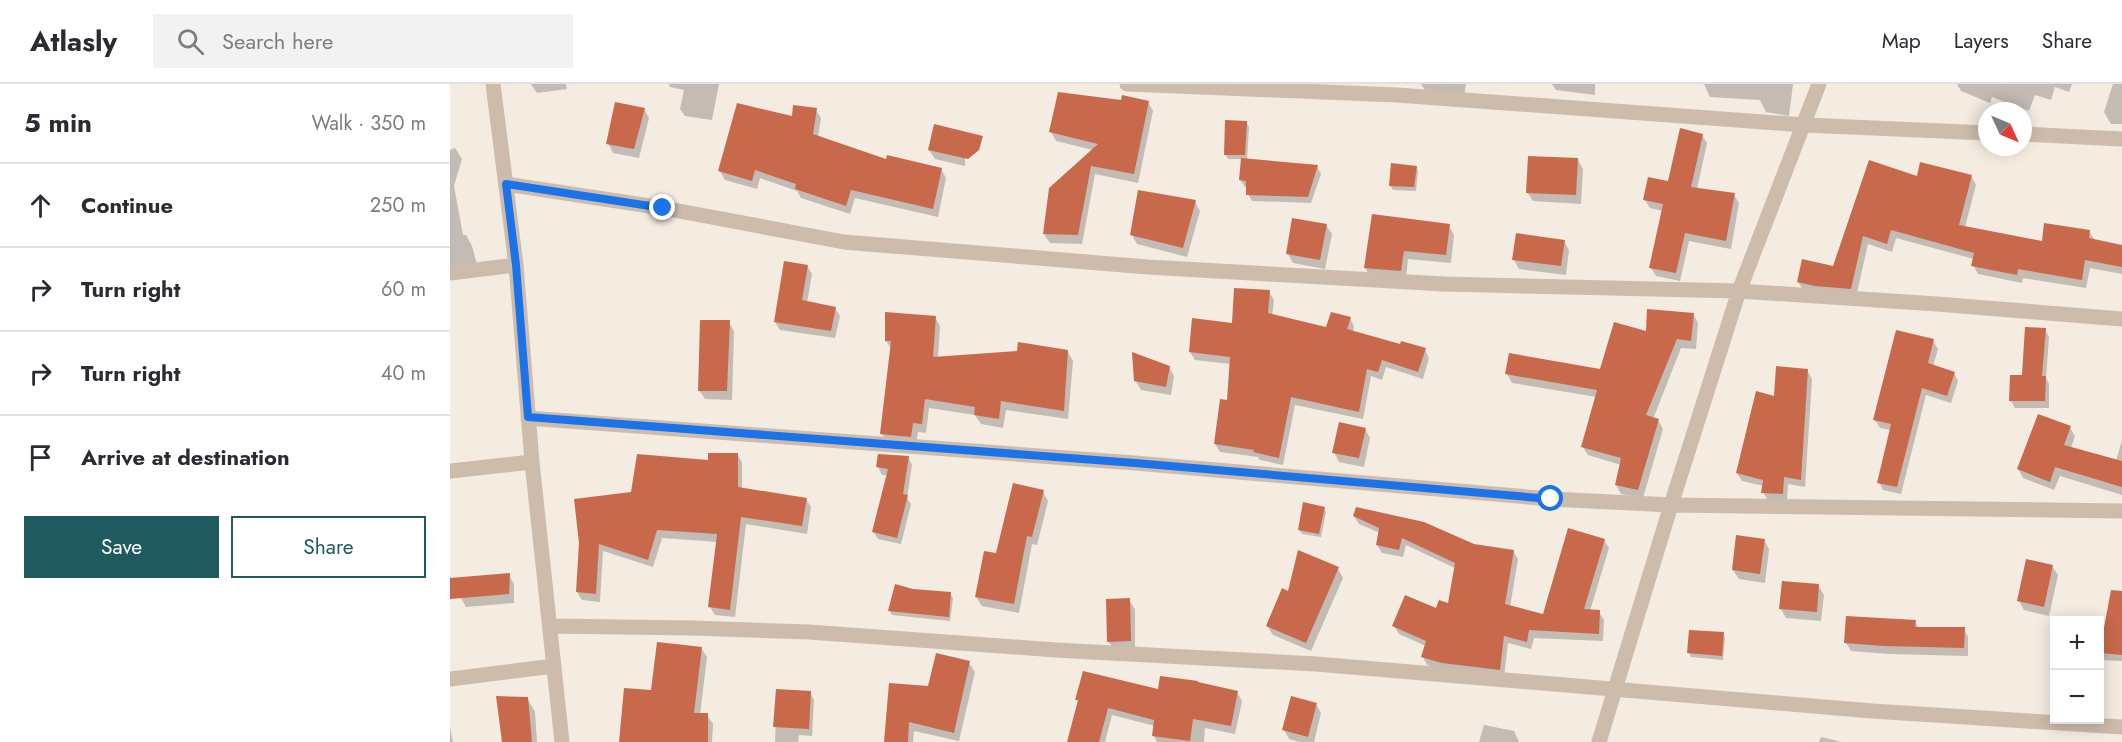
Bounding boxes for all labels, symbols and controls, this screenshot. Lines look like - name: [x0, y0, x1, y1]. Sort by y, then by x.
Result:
- search box: [153, 14, 573, 68]
- text: Atlasly: [30, 21, 117, 62]
- icon: search: [174, 25, 207, 58]
- text: Search here: [222, 25, 333, 57]
- text: Map: [1882, 26, 1921, 56]
- text: Layers: [1954, 26, 2009, 56]
- text: Share: [2042, 26, 2092, 56]
- north arrow: [1978, 102, 2032, 156]
- text: 5 min: [24, 104, 92, 142]
- text: Walk · 350 m: [311, 109, 426, 138]
- icon: ahead: [24, 189, 57, 222]
- text: Continue: [81, 189, 173, 221]
- text: 250 m: [370, 191, 426, 220]
- route end: [649, 194, 675, 220]
- icon: right: [24, 273, 57, 306]
- text: Turn right: [81, 273, 181, 305]
- text: 60 m: [381, 275, 426, 304]
- icon: right: [24, 357, 57, 390]
- text: Turn right: [81, 357, 181, 389]
- text: 40 m: [381, 359, 426, 388]
- icon: arrive: [24, 441, 57, 474]
- text: Arrive at destination: [81, 441, 290, 473]
- route start: [1537, 485, 1563, 511]
- button: Save: [24, 516, 219, 578]
- button: Share: [231, 516, 426, 578]
- map controls: [2050, 616, 2104, 724]
- button: +: [2050, 616, 2104, 670]
- button: −: [2050, 670, 2104, 724]

